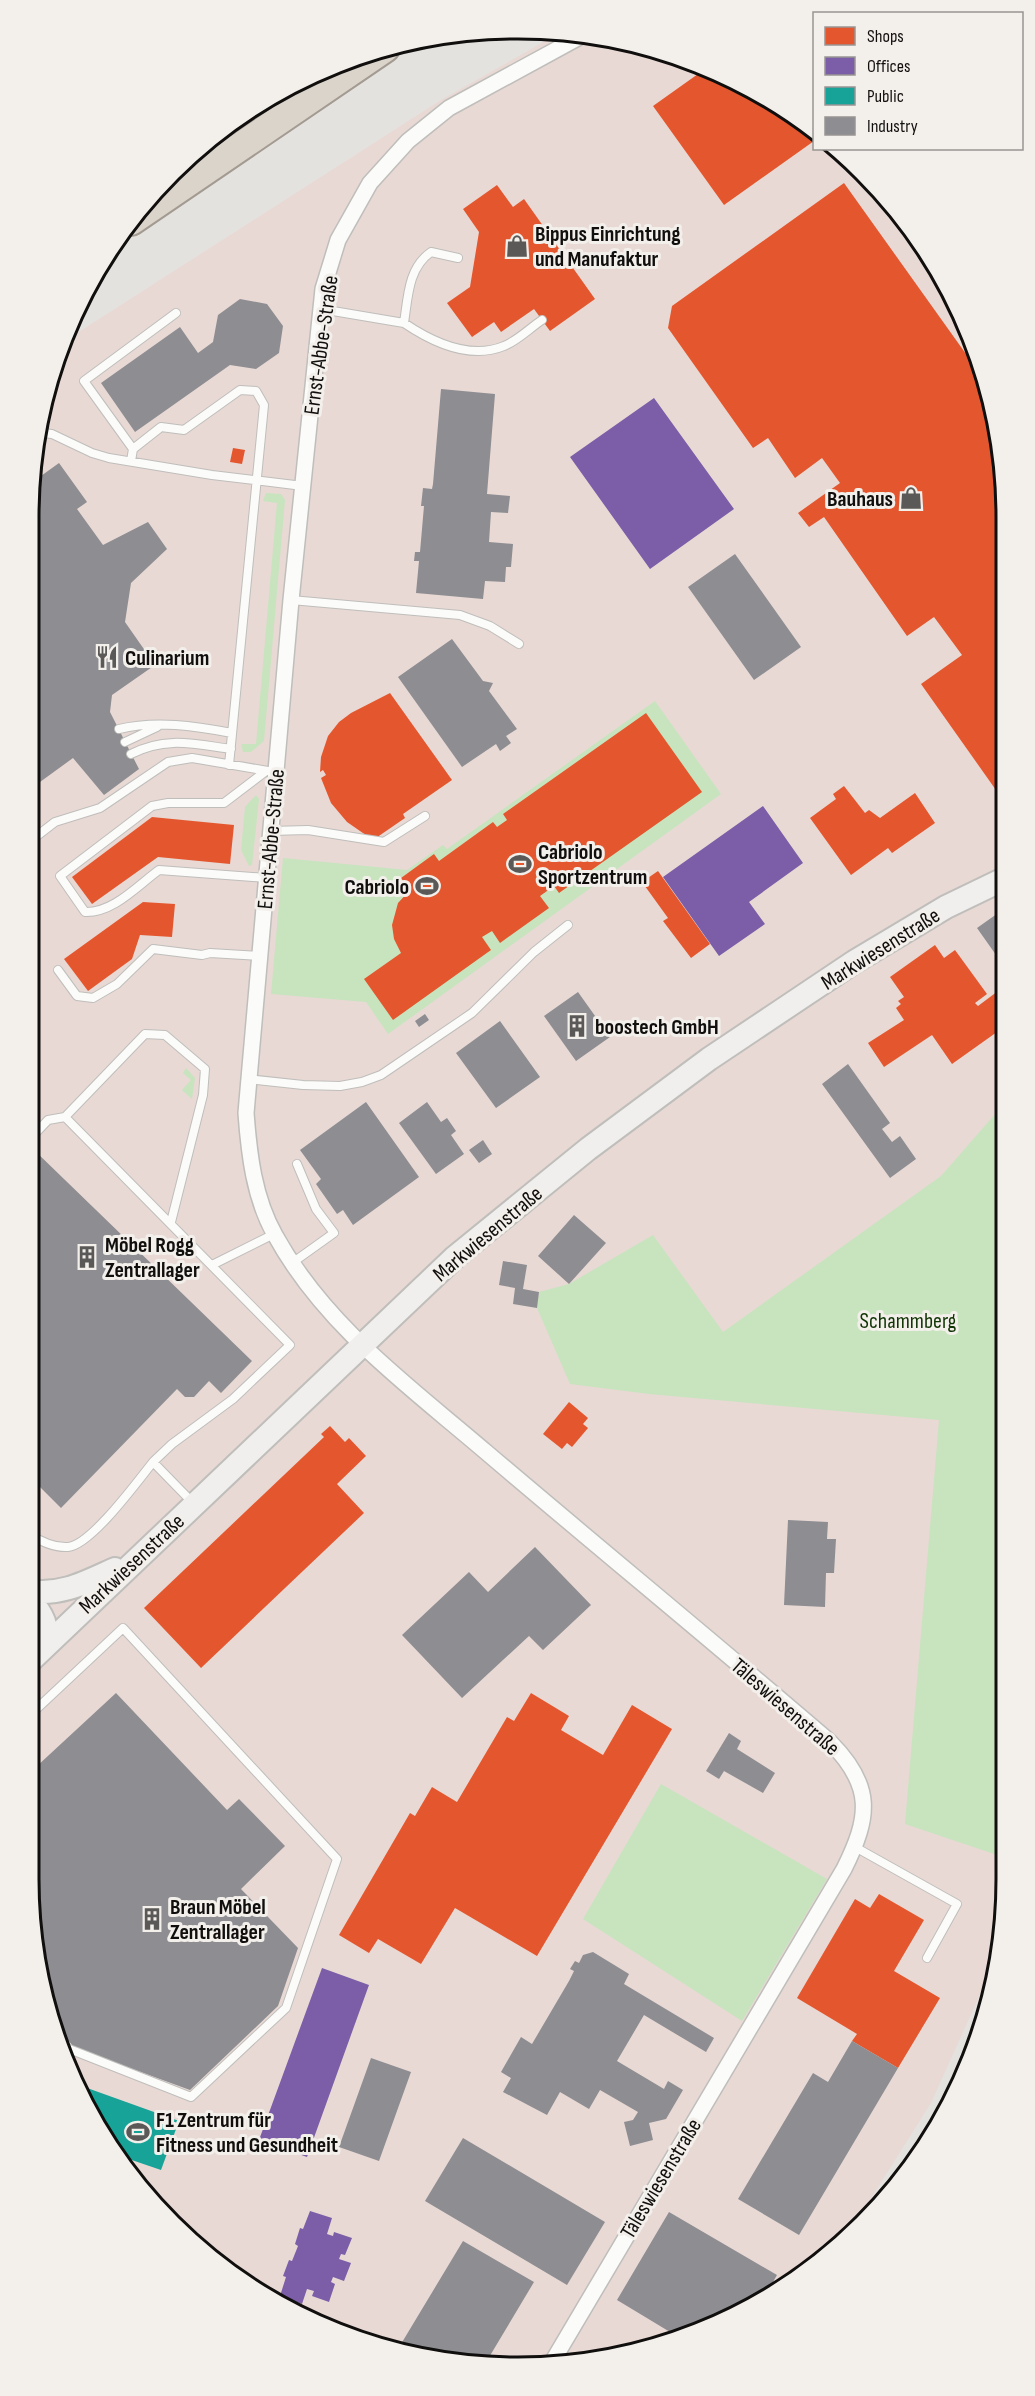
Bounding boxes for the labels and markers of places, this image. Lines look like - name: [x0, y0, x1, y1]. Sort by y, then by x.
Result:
- place label: Bippus Einrichtung und Manufaktur: [535, 221, 681, 273]
- shop icon: Bippus Einrichtung und Manufaktur: [504, 233, 530, 259]
- shop icon: Bauhaus: [898, 485, 924, 511]
- place label: Bauhaus: [827, 486, 893, 513]
- restaurant icon: Culinarium: [94, 644, 120, 670]
- place label: Culinarium: [125, 645, 209, 672]
- place label: Cabriolo Sportzentrum: [538, 839, 647, 891]
- sports icon: Cabriolo Sportzentrum: [507, 851, 533, 877]
- sports icon: Cabriolo: [414, 873, 440, 899]
- place label: Cabriolo: [344, 874, 409, 901]
- building icon: boostech GmbH: [564, 1013, 590, 1039]
- place label: boostech GmbH: [595, 1014, 719, 1041]
- place label: Möbel Rogg Zentrallager: [105, 1232, 200, 1284]
- building icon: Möbel Rogg Zentrallager: [74, 1244, 100, 1270]
- place label: Braun Möbel Zentrallager: [170, 1894, 266, 1946]
- building icon: Braun Möbel Zentrallager: [139, 1906, 165, 1932]
- place label: F1 Zentrum für Fitness und Gesundheit: [156, 2107, 338, 2159]
- sports icon: F1 Zentrum für Fitness und Gesundheit: [125, 2119, 151, 2145]

